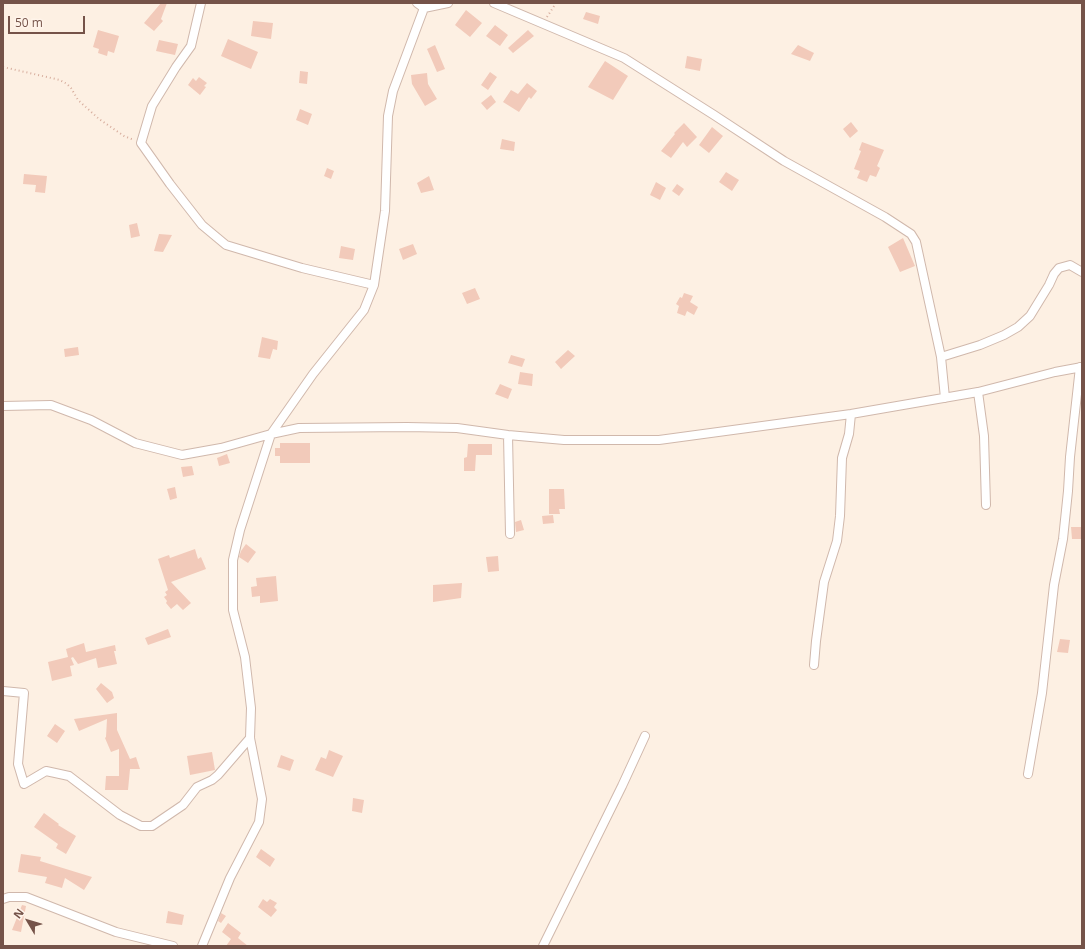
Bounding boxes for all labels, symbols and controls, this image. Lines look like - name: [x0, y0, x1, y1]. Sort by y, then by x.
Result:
- scale bar: [10, 8, 87, 34]
- text: 50 m: [15, 14, 43, 31]
- north arrow: [8, 901, 48, 941]
- text: N: [9, 905, 27, 921]

